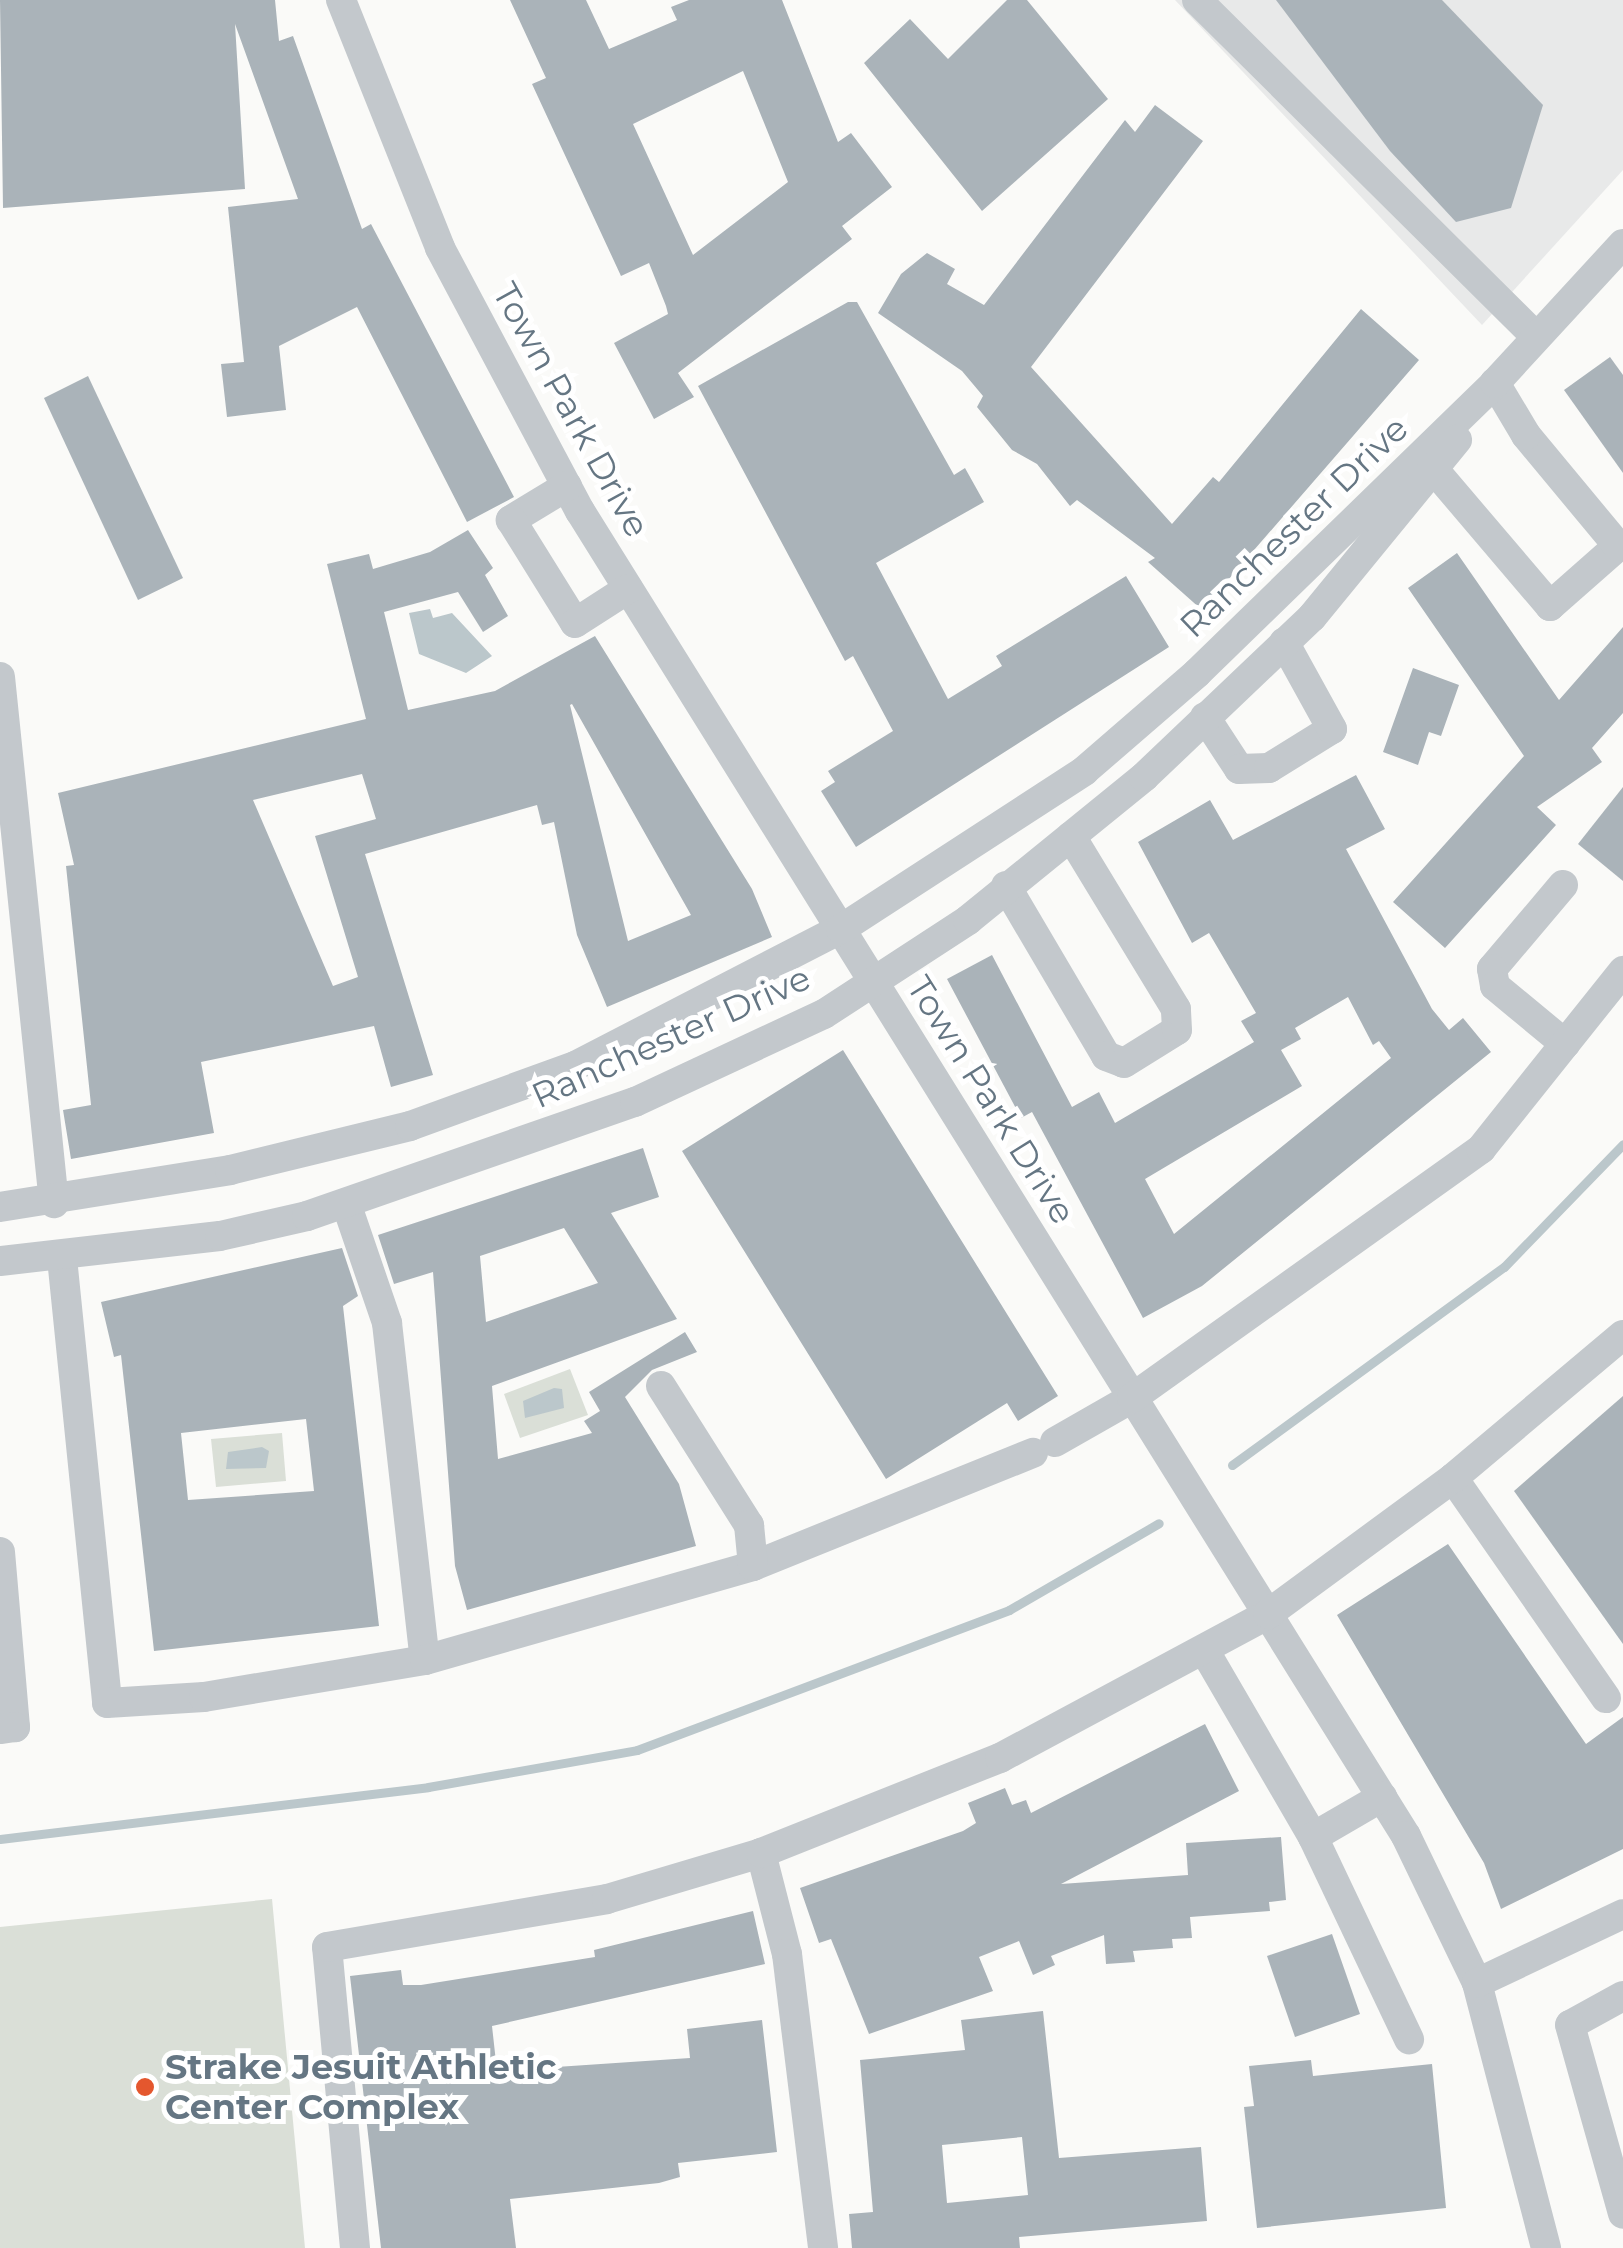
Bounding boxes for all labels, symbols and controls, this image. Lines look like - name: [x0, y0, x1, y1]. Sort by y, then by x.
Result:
- street label: Town Park Drive: [484, 276, 658, 544]
- street label: Ranchester Drive: [1171, 408, 1417, 646]
- street label: Ranchester Drive: [525, 957, 817, 1117]
- street label: Town Park Drive: [898, 968, 1084, 1232]
- place label: Strake Jesuit Athletic Center Complex: [165, 2046, 556, 2128]
- marker: Strake Jesuit Athletic Center Complex: [134, 2076, 156, 2098]

